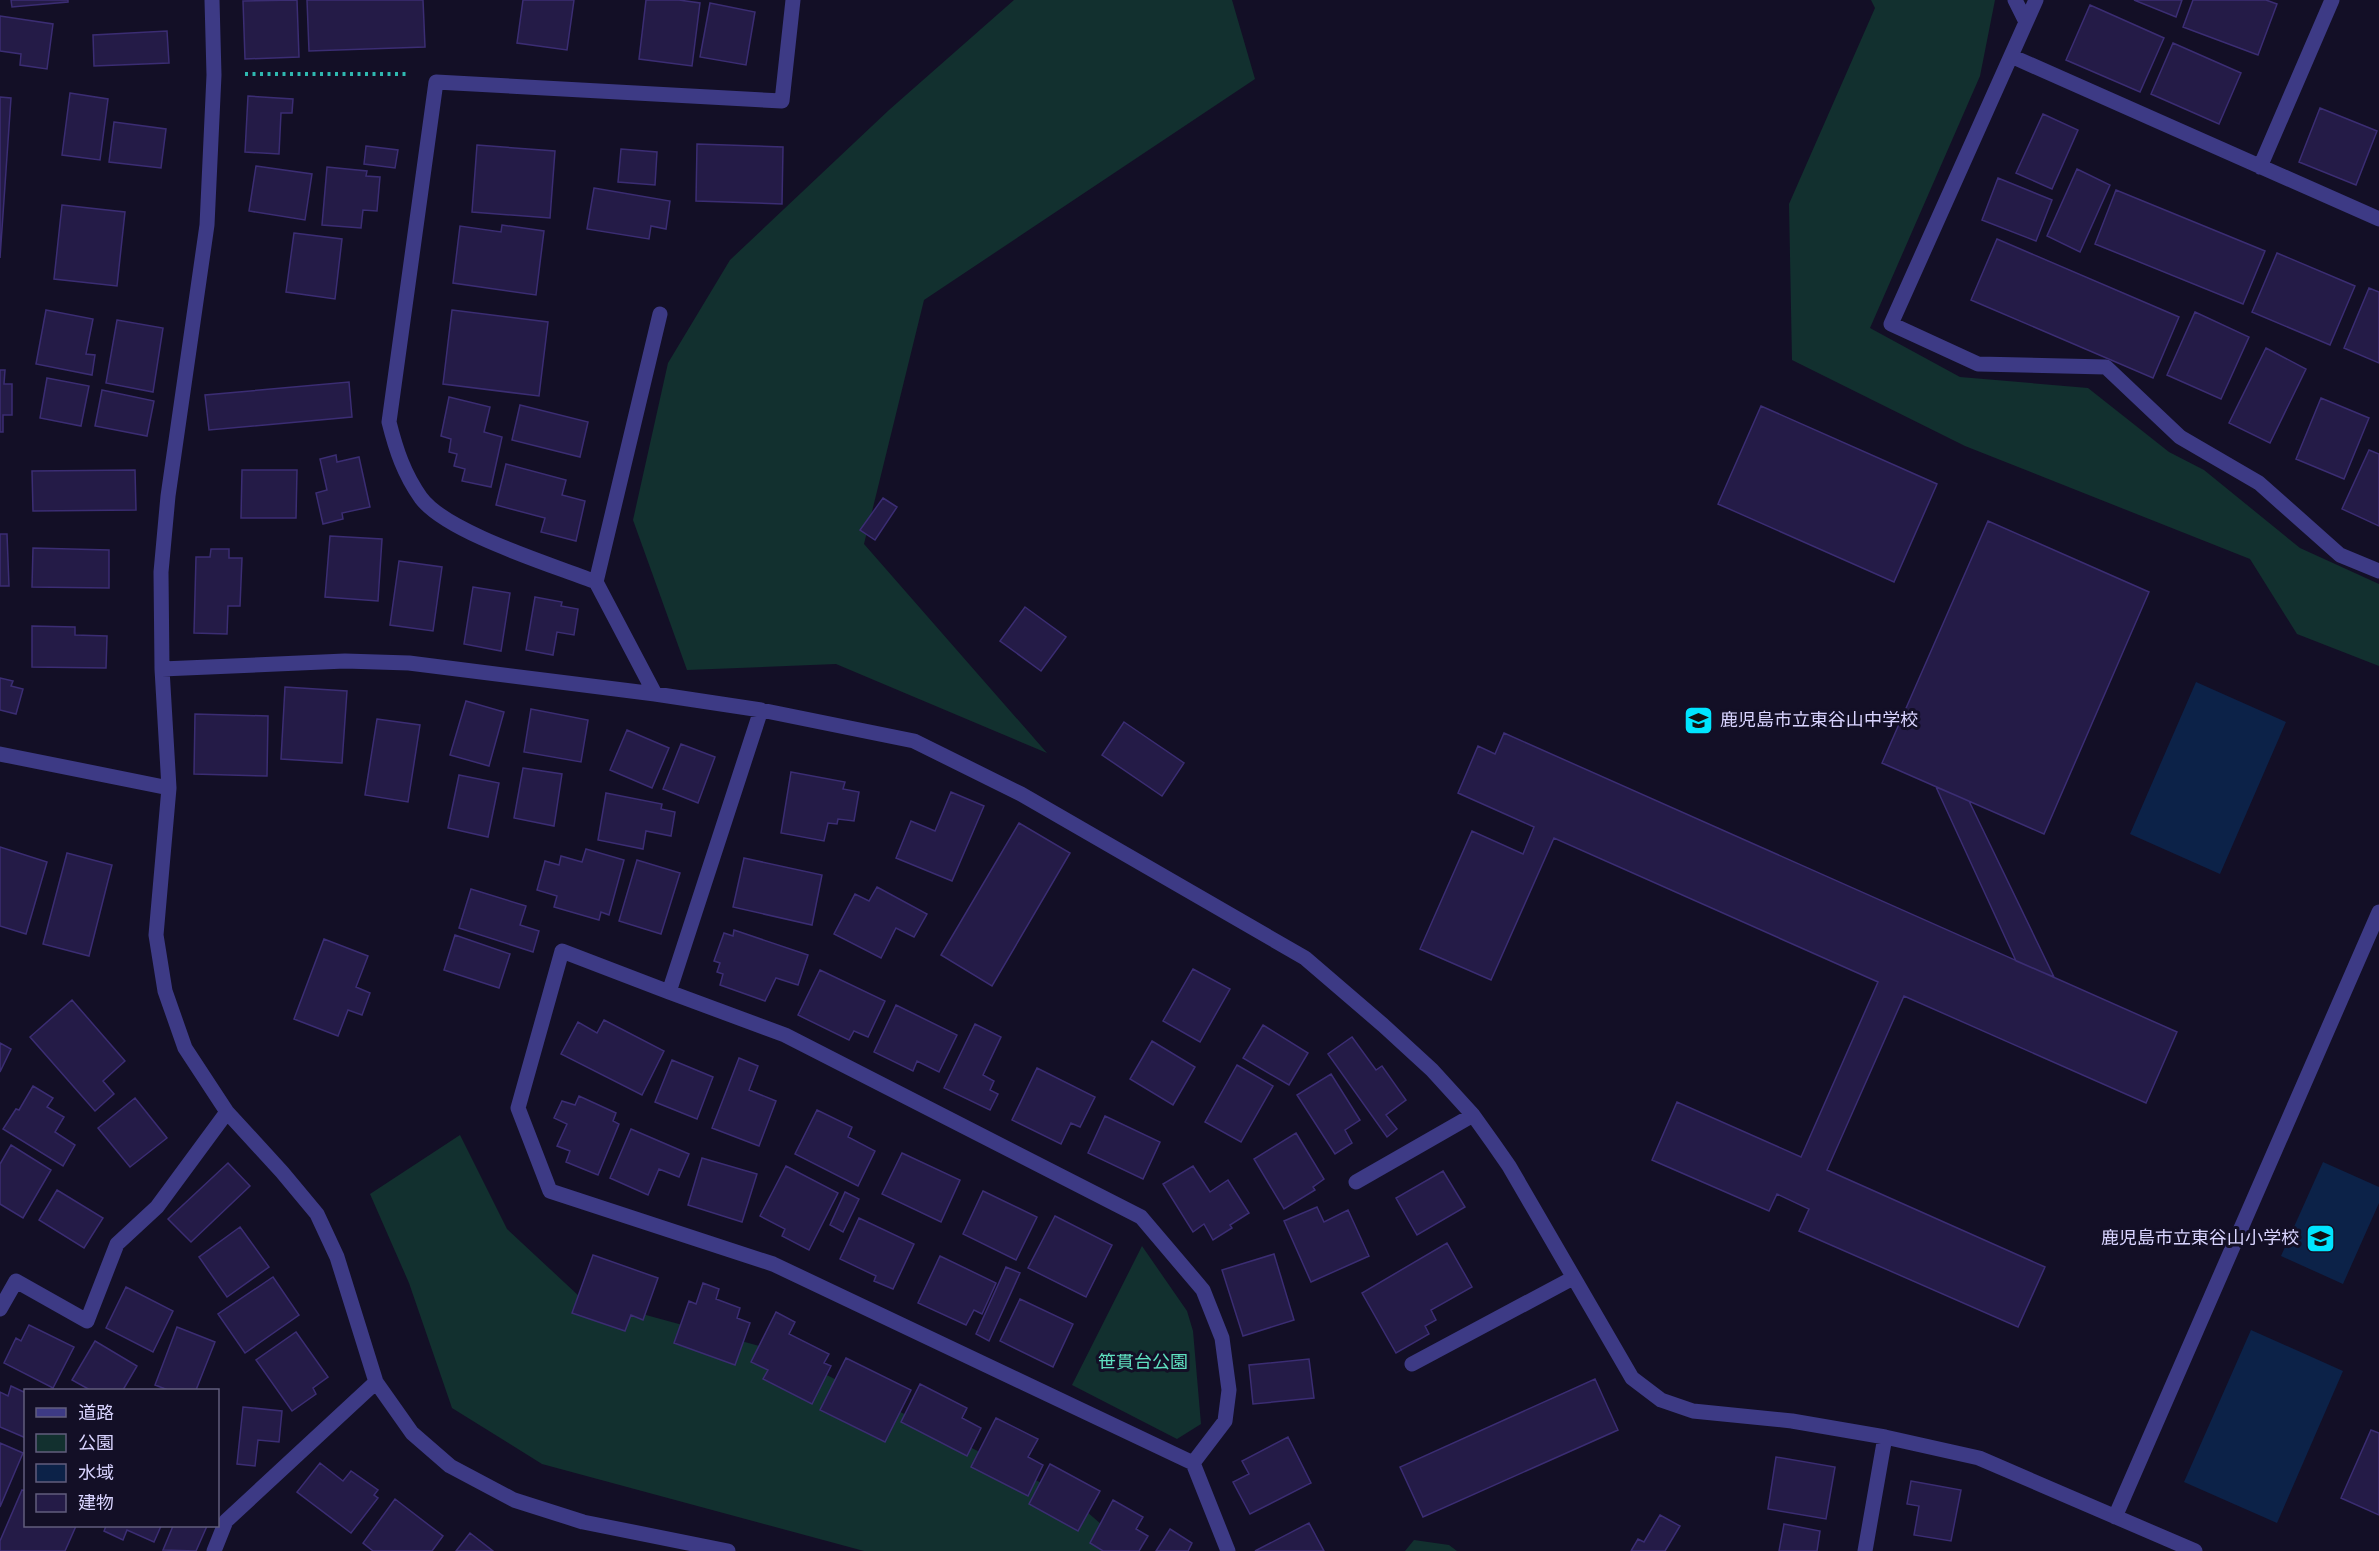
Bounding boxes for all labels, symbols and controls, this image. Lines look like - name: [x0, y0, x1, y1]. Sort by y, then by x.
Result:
- school or university icon: 鹿児島市立東谷山中学校: [1683, 704, 1715, 736]
- place label: 鹿児島市立東谷山中学校: [1720, 709, 1918, 731]
- school or university icon: 鹿児島市立東谷山小学校: [2304, 1222, 2336, 1254]
- place label: 鹿児島市立東谷山小学校: [2101, 1227, 2299, 1249]
- park label: 笹貫台公園: [1098, 1351, 1188, 1373]
- legend: [24, 1389, 219, 1527]
- text: 道路: [78, 1402, 114, 1424]
- text: 公園: [78, 1432, 114, 1454]
- text: 水域: [78, 1462, 114, 1484]
- text: 建物: [78, 1492, 114, 1514]

